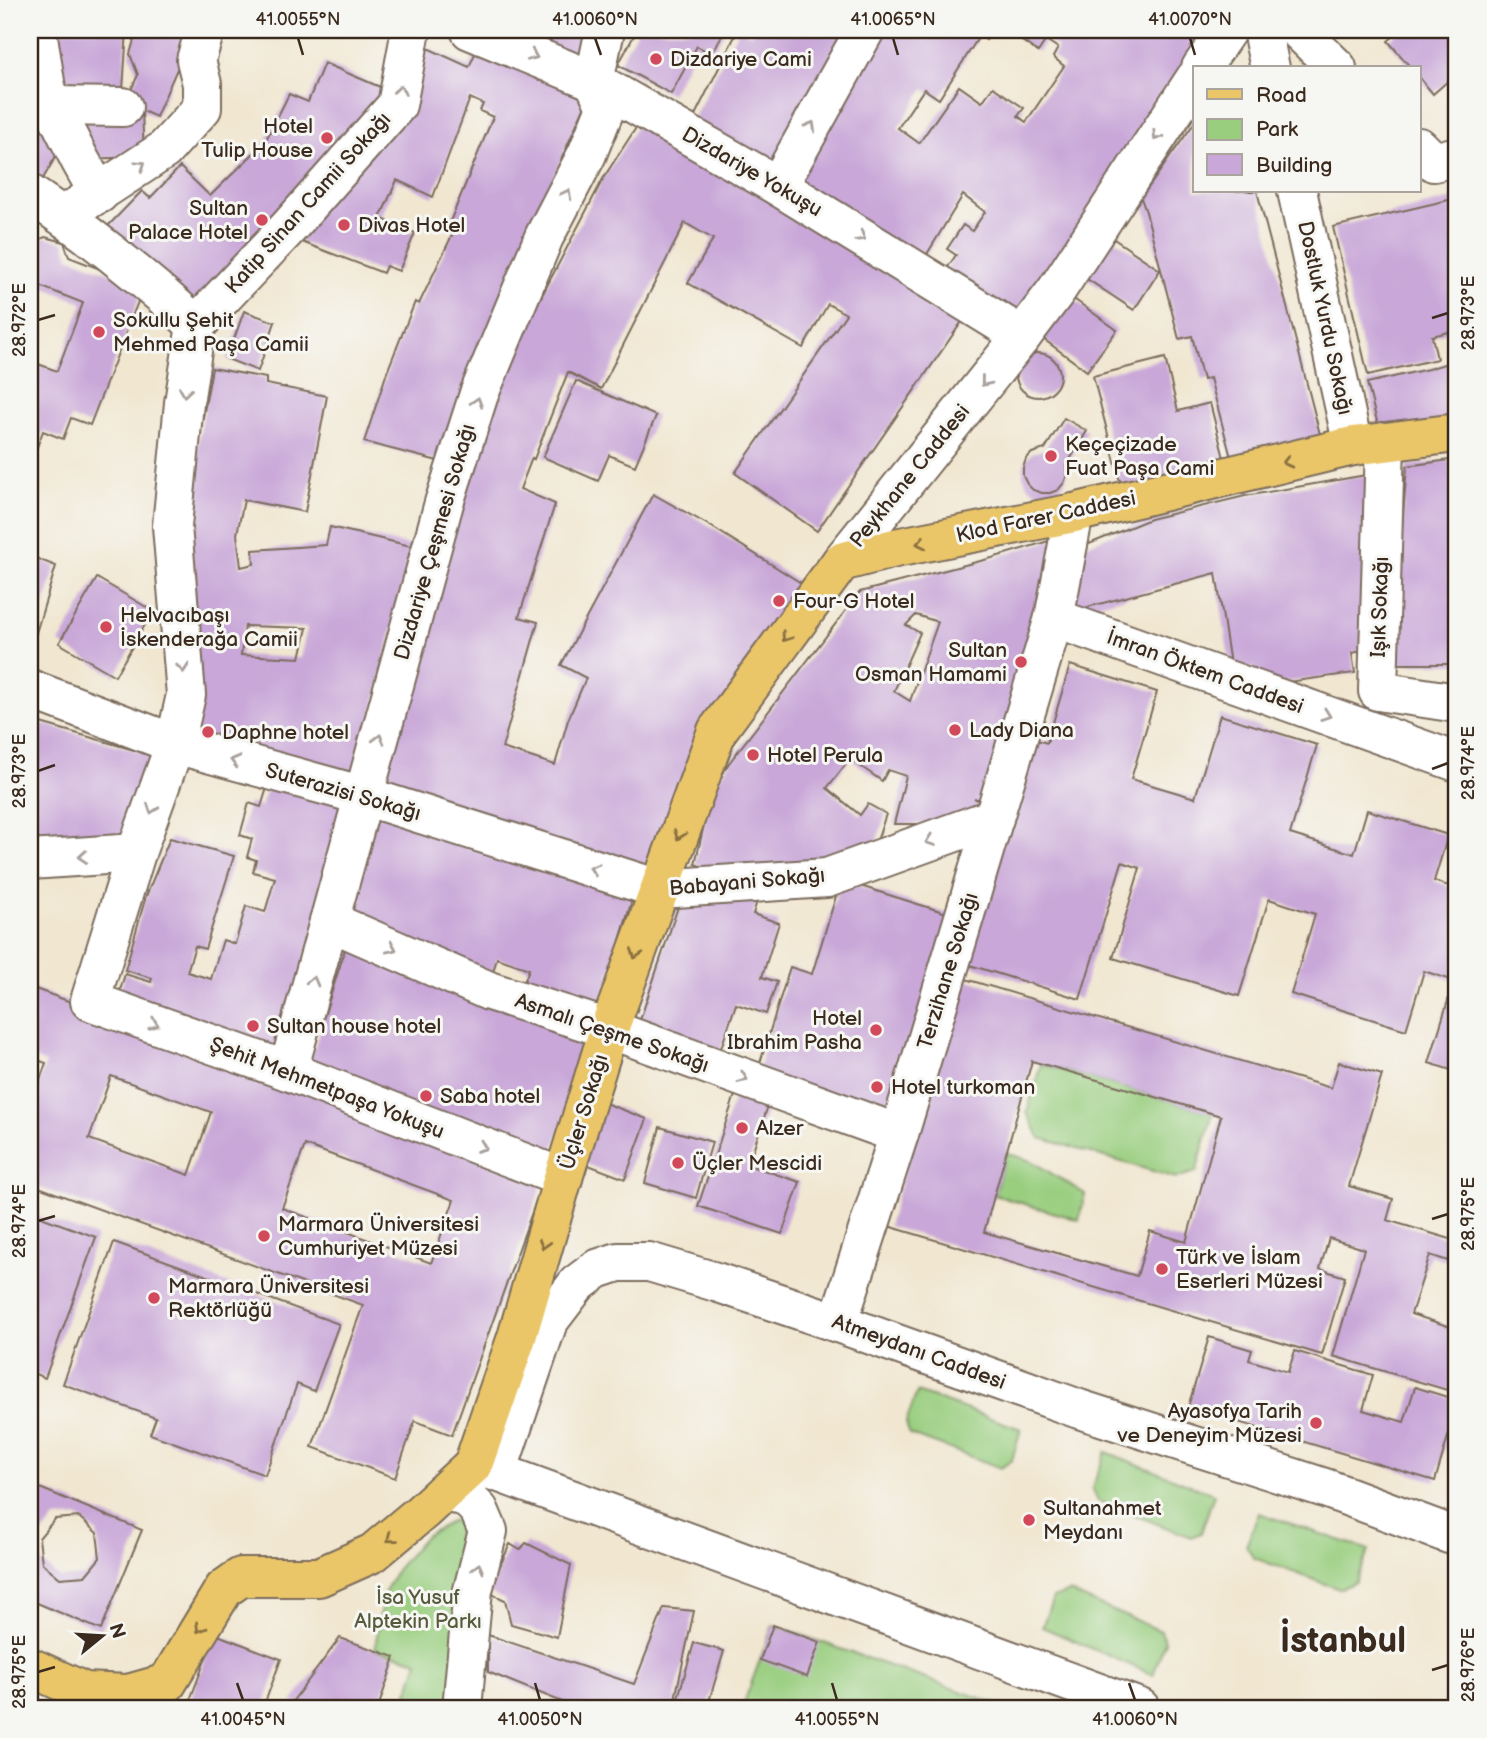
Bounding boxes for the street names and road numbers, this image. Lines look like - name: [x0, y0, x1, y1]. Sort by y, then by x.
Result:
- street label: Katip Sinan Camii Sokağı: [220, 107, 396, 299]
- street label: Dizdariye Yokuşu: [677, 122, 827, 222]
- street label: Dostluk Yurdu Sokağı: [1292, 219, 1358, 417]
- street label: Peykhane Caddesi: [845, 400, 975, 552]
- street label: Dizdariye Çeşmesi Sokağı: [389, 421, 481, 663]
- street label: Klod Farer Caddesi: [954, 486, 1138, 548]
- street label: Işık Sokağı: [1366, 556, 1394, 658]
- street label: İmran Öktem Caddesi: [1103, 625, 1307, 719]
- street label: Suterazisi Sokağı: [262, 758, 424, 826]
- street label: Babayani Sokağı: [668, 863, 826, 901]
- street label: Terzihane Sokağı: [912, 890, 984, 1052]
- street label: Asmalı Çeşme Sokağı: [512, 988, 712, 1078]
- street label: Şehit Mehmetpaşa Yokuşu: [206, 1032, 448, 1144]
- street label: Üçler Sokağı: [555, 1051, 613, 1173]
- street label: Atmeydanı Caddesi: [829, 1309, 1009, 1395]

